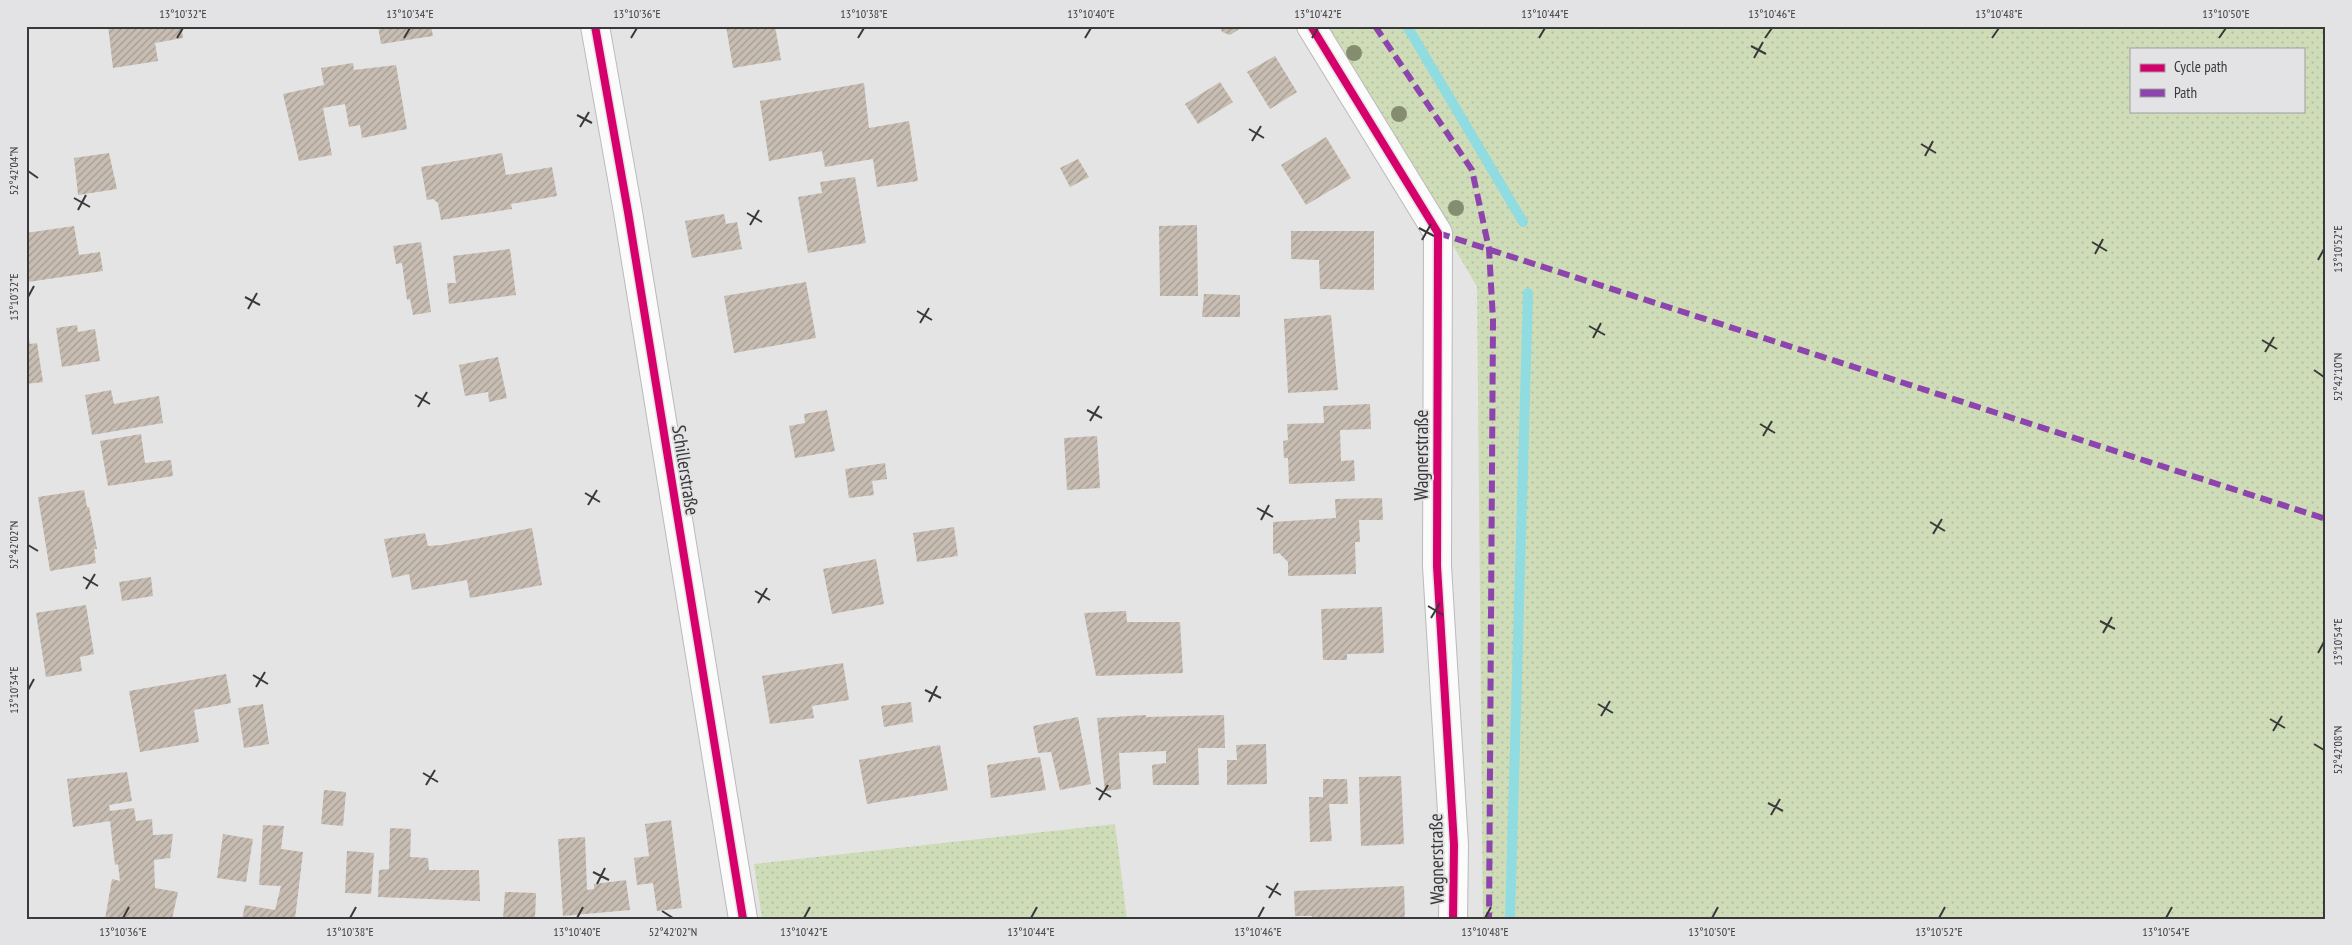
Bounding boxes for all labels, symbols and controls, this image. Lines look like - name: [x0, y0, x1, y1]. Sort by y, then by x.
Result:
- text: 13°10'32"E: [159, 6, 207, 21]
- text: 13°10'34"E: [386, 6, 434, 21]
- text: 13°10'36"E: [613, 6, 661, 21]
- text: 13°10'38"E: [840, 6, 888, 21]
- text: 13°10'40"E: [1067, 6, 1115, 21]
- text: 13°10'42"E: [1294, 6, 1342, 21]
- text: 13°10'44"E: [1521, 6, 1569, 21]
- text: 13°10'46"E: [1748, 6, 1796, 21]
- text: 13°10'48"E: [1975, 6, 2023, 21]
- text: 13°10'50"E: [2202, 6, 2250, 21]
- legend: [2130, 48, 2304, 112]
- text: Cycle path: [2174, 57, 2227, 76]
- text: Path: [2174, 83, 2197, 102]
- text: 52°42'04"N: [6, 147, 21, 195]
- text: 13°10'52"E: [2330, 225, 2345, 273]
- text: 13°10'32"E: [6, 273, 21, 321]
- text: 52°42'10"N: [2330, 353, 2345, 401]
- street label: Wagnerstraße: [1409, 409, 1433, 500]
- street label: Schillerstraße: [667, 423, 705, 517]
- text: 52°42'02"N: [6, 521, 21, 569]
- text: 13°10'54"E: [2330, 618, 2345, 666]
- text: 13°10'34"E: [6, 666, 21, 714]
- text: 52°42'08"N: [2330, 726, 2345, 774]
- street label: Wagnerstraße: [1423, 813, 1449, 905]
- text: 13°10'36"E: [99, 924, 147, 939]
- text: 13°10'38"E: [326, 924, 374, 939]
- text: 13°10'40"E: [553, 924, 601, 939]
- text: 52°42'02"N: [649, 924, 697, 939]
- text: 13°10'42"E: [780, 924, 828, 939]
- text: 13°10'44"E: [1007, 924, 1055, 939]
- text: 13°10'46"E: [1234, 924, 1282, 939]
- text: 13°10'48"E: [1461, 924, 1509, 939]
- text: 13°10'50"E: [1688, 924, 1736, 939]
- text: 13°10'52"E: [1915, 924, 1963, 939]
- text: 13°10'54"E: [2142, 924, 2190, 939]

